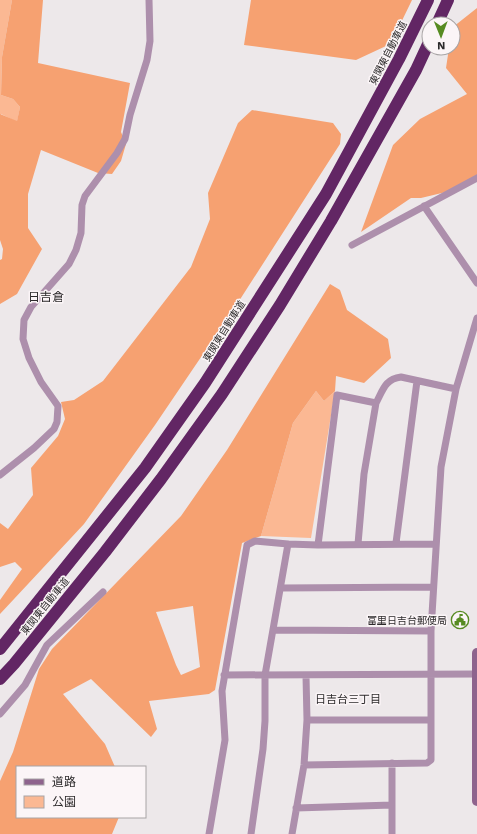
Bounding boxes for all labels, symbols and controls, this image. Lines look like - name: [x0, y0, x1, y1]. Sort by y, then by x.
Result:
- north arrow: [421, 16, 461, 56]
- street label: 東関東自動車道: [367, 19, 409, 87]
- text: N: [437, 39, 445, 52]
- district label: 日吉倉: [28, 290, 64, 304]
- street label: 東関東自動車道: [201, 298, 247, 364]
- street label: 東関東自動車道: [19, 575, 71, 637]
- public building icon: 富里日吉台郵便局: [450, 610, 470, 630]
- place label: 富里日吉台郵便局: [367, 615, 447, 626]
- district label: 日吉台三丁目: [315, 693, 381, 706]
- legend: [16, 766, 146, 818]
- text: 道路: [52, 775, 76, 789]
- text: 公園: [52, 795, 76, 809]

